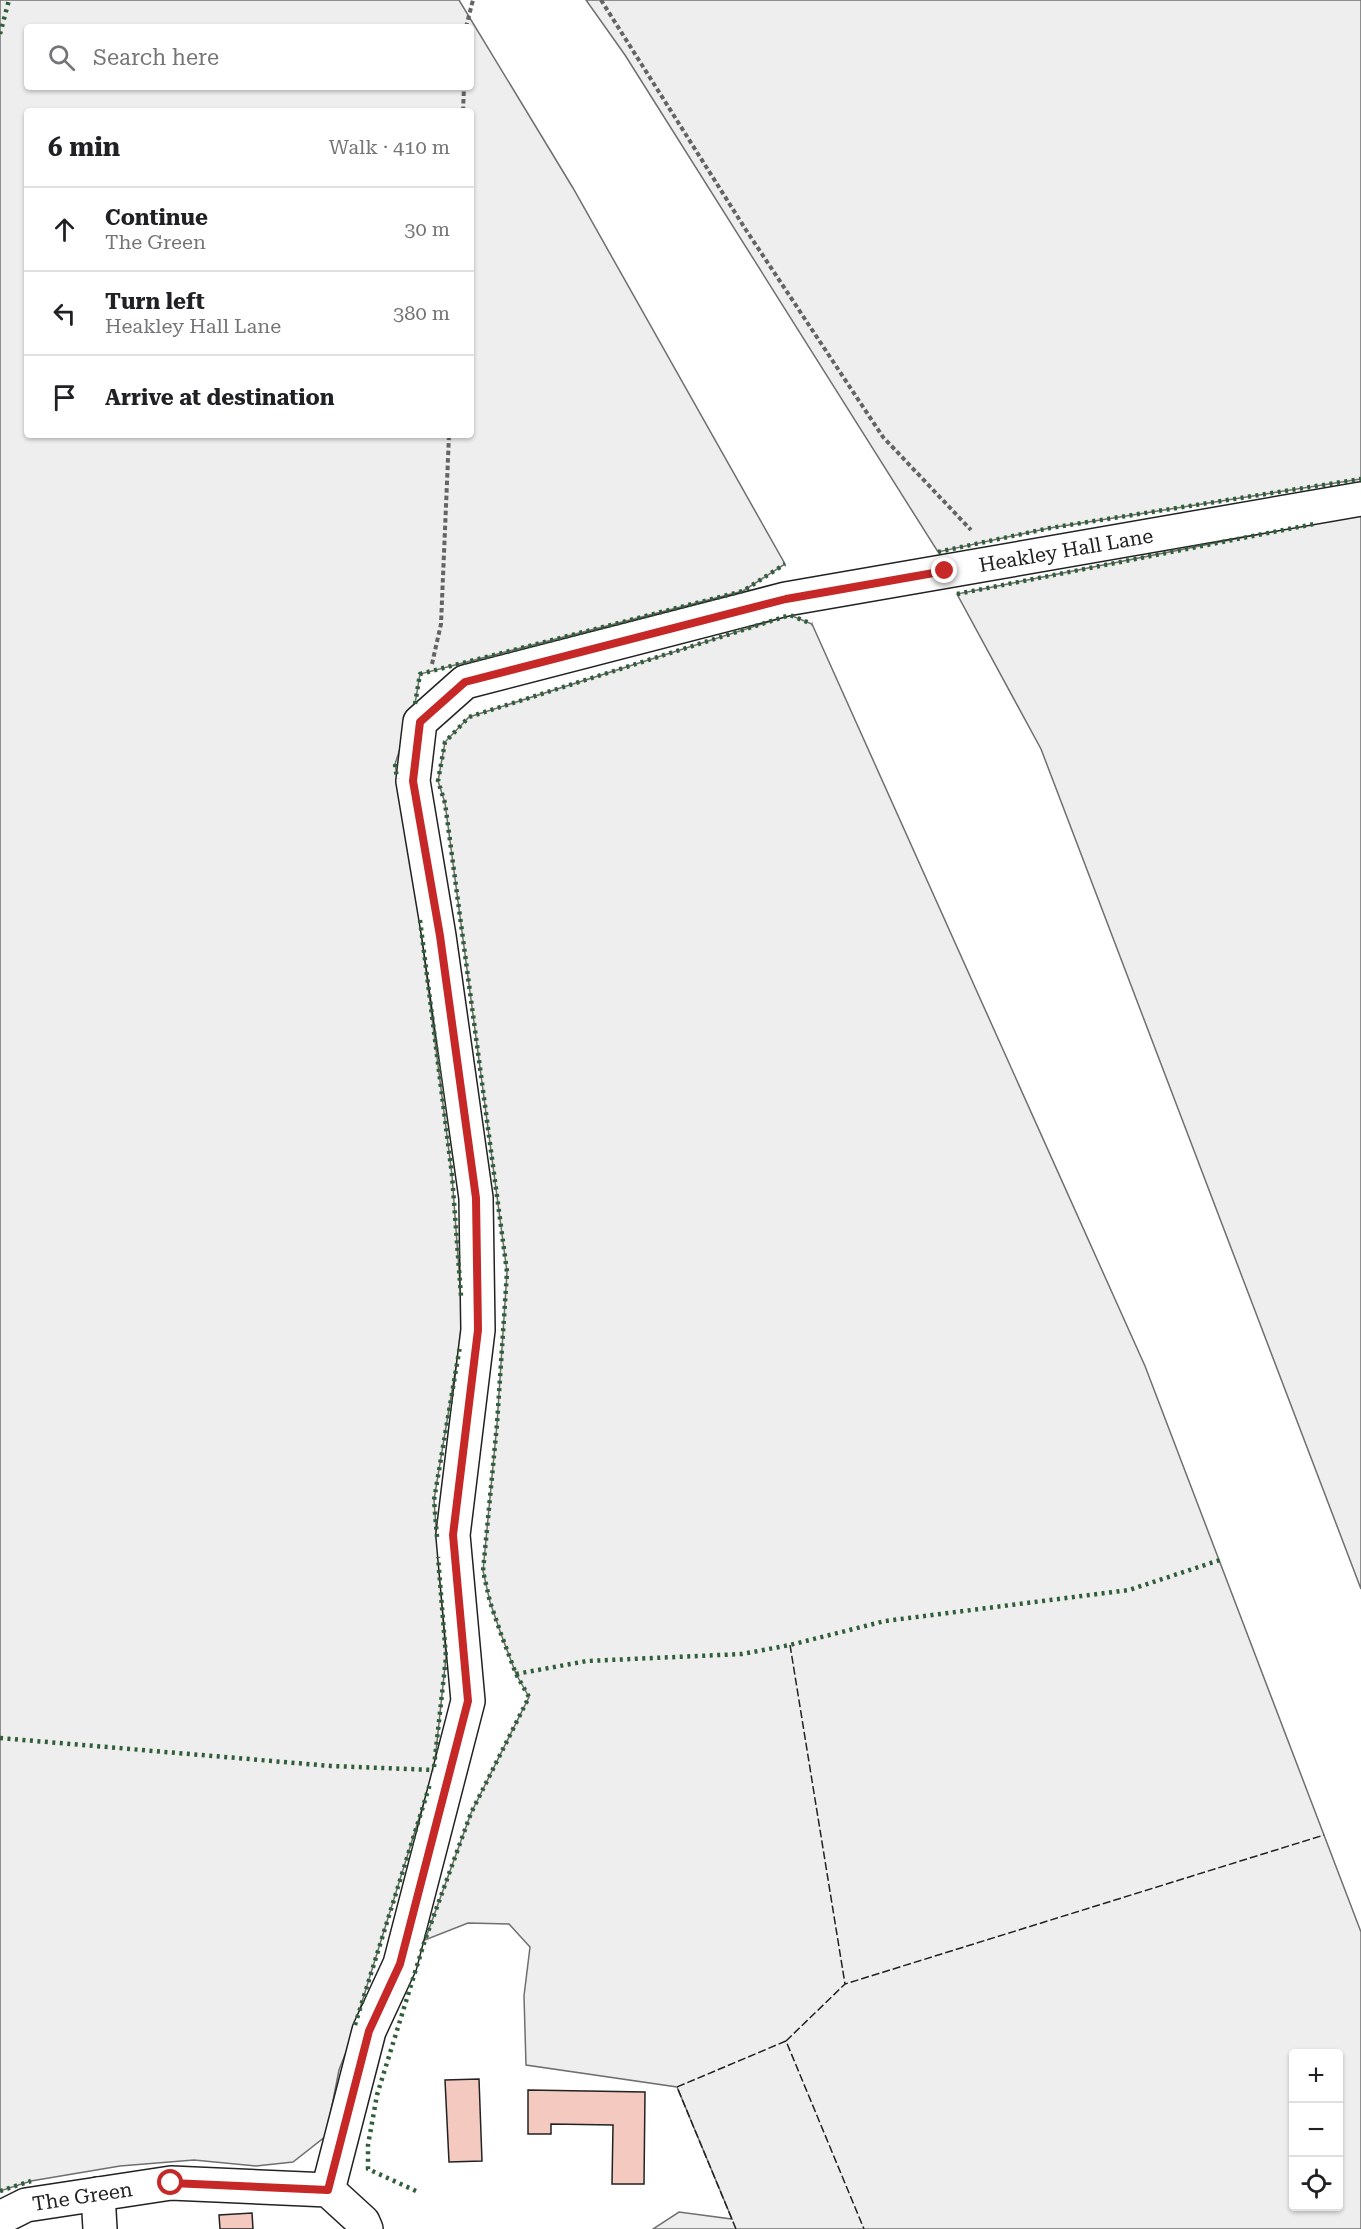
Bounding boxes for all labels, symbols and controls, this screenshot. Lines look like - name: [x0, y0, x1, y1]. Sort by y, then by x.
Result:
- search box: [24, 24, 474, 90]
- icon: search: [45, 41, 78, 74]
- text: Search here: [93, 45, 219, 70]
- text: 6 min: [48, 132, 120, 162]
- text: Walk · 410 m: [329, 135, 450, 159]
- text: Continue: [105, 205, 208, 230]
- icon: ahead: [48, 213, 81, 246]
- text: 30 m: [404, 217, 450, 241]
- text: The Green: [105, 230, 206, 254]
- text: Turn left: [105, 289, 205, 314]
- icon: left: [48, 297, 81, 330]
- text: 380 m: [393, 301, 450, 325]
- text: Heakley Hall Lane: [105, 314, 281, 338]
- icon: arrive: [48, 381, 81, 414]
- text: Arrive at destination: [105, 385, 334, 410]
- street label: Heakley Hall Lane: [977, 523, 1155, 577]
- route end: [931, 557, 957, 583]
- map controls: [1289, 2049, 1343, 2211]
- button: +: [1289, 2049, 1343, 2103]
- button: −: [1289, 2103, 1343, 2157]
- button: locate: [1289, 2157, 1343, 2211]
- route start: [157, 2169, 183, 2195]
- street label: The Green: [31, 2177, 134, 2216]

